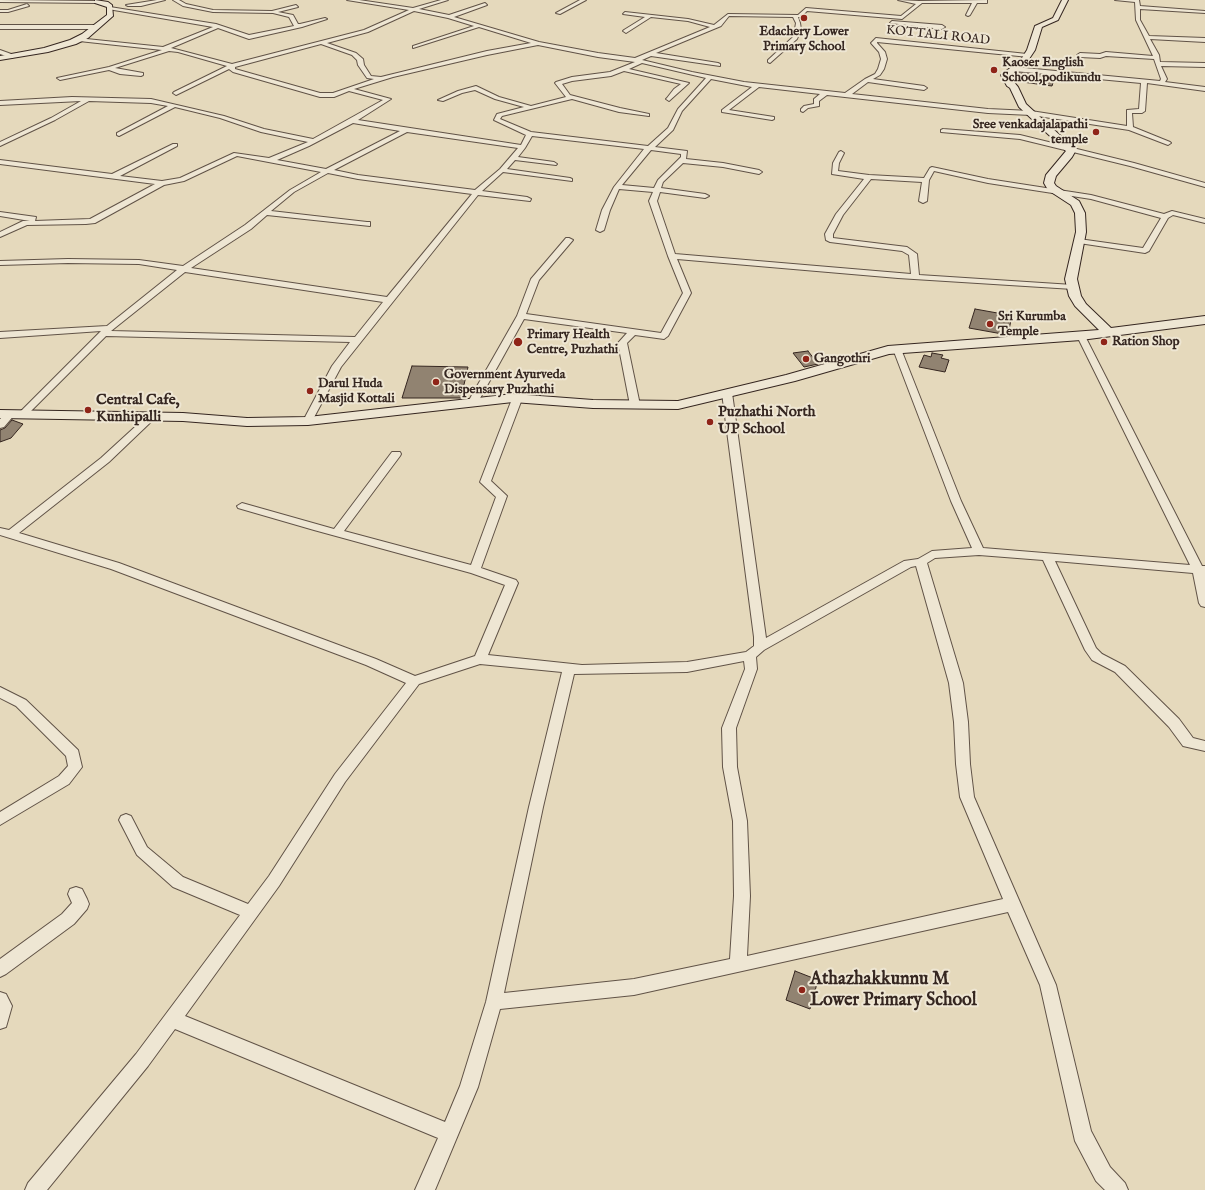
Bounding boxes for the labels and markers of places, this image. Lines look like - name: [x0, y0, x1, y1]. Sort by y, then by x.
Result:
- marker: Edachery Lower Primary School: [799, 13, 809, 23]
- place label: Edachery Lower Primary School: [759, 24, 849, 55]
- place label: Kaoser English School,podikundu: [1002, 55, 1101, 86]
- marker: Kaoser English School,podikundu: [989, 65, 999, 75]
- place label: Sree venkadajalapathi temple: [973, 117, 1088, 148]
- marker: Sree venkadajalapathi temple: [1091, 127, 1101, 137]
- place label: Sri Kurumba Temple: [998, 309, 1066, 340]
- marker: Sri Kurumba Temple: [985, 319, 995, 329]
- place label: Primary Health Centre, Puzhathi: [527, 327, 618, 358]
- place label: Ration Shop: [1112, 334, 1180, 350]
- marker: Primary Health Centre, Puzhathi: [512, 336, 524, 348]
- marker: Ration Shop: [1099, 337, 1109, 347]
- place label: Gangothri: [814, 351, 871, 367]
- marker: Gangothri: [801, 354, 811, 364]
- place label: Government Ayurveda Dispensary Puzhathi: [444, 367, 565, 398]
- place label: Darul Huda Masjid Kottali: [318, 376, 395, 407]
- marker: Government Ayurveda Dispensary Puzhathi: [431, 377, 441, 387]
- marker: Darul Huda Masjid Kottali: [305, 386, 315, 396]
- place label: Central Cafe, Kunhipalli: [96, 392, 180, 427]
- place label: Puzhathi North UP School: [718, 404, 816, 439]
- marker: Central Cafe, Kunhipalli: [83, 405, 93, 415]
- marker: Puzhathi North UP School: [705, 417, 715, 427]
- place label: Athazhakkunnu M Lower Primary School: [810, 969, 977, 1012]
- marker: Athazhakkunnu M Lower Primary School: [797, 985, 807, 995]

